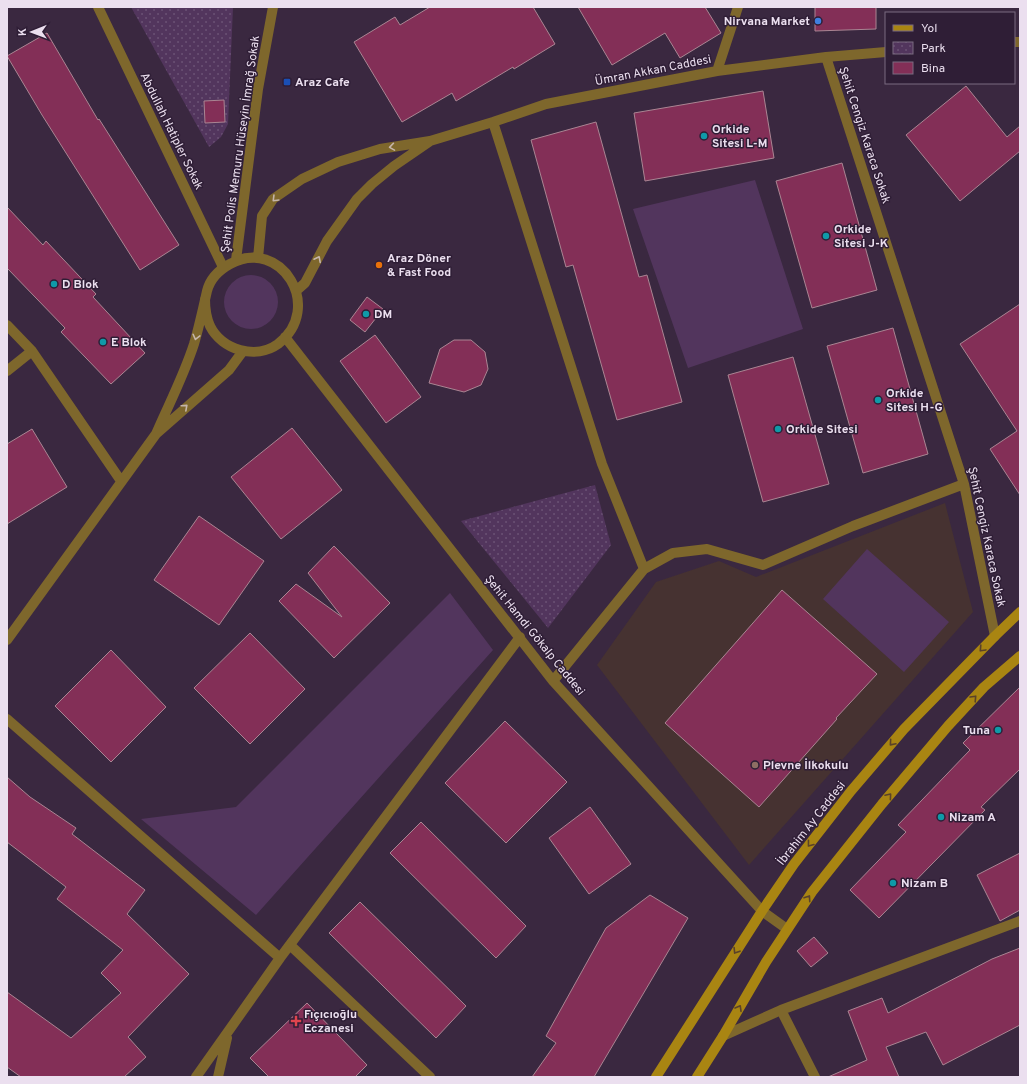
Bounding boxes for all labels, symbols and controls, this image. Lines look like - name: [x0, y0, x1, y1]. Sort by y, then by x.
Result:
- north arrow: [12, 12, 52, 52]
- legend: [885, 12, 1015, 84]
- place label: Nirvana Market: [724, 14, 810, 30]
- marker: Nirvana Market: [813, 16, 823, 26]
- text: Yol: [921, 21, 937, 37]
- text: K: [16, 28, 30, 36]
- street label: Şehit Polis Memuru Hüseyin İmrağ Sokak: [218, 34, 264, 254]
- text: Park: [921, 41, 946, 57]
- street label: Ümran Akkan Caddesi: [594, 52, 713, 90]
- text: Bina: [921, 61, 945, 77]
- street label: Şehit Cengiz Karaca Sokak: [834, 65, 894, 206]
- street label: Abdullah Hatipler Sokak: [136, 70, 207, 193]
- place label: Araz Cafe: [295, 75, 350, 91]
- marker: Araz Cafe: [282, 77, 292, 87]
- place label: Orkide Sitesi L-M: [712, 122, 767, 152]
- marker: Orkide Sitesi L-M: [699, 131, 709, 141]
- one-way arrow: [389, 142, 395, 151]
- one-way arrow: [272, 194, 280, 202]
- place label: Orkide Sitesi J-K: [834, 222, 889, 252]
- marker: Orkide Sitesi J-K: [821, 231, 831, 241]
- place label: Araz Döner & Fast Food: [387, 251, 451, 281]
- one-way arrow: [313, 255, 320, 263]
- marker: Araz Döner & Fast Food: [374, 260, 384, 270]
- place label: D Blok: [62, 277, 99, 293]
- marker: D Blok: [49, 279, 59, 289]
- place label: DM: [374, 307, 392, 323]
- marker: DM: [361, 309, 371, 319]
- one-way arrow: [192, 334, 200, 341]
- place label: E Blok: [111, 335, 147, 351]
- marker: E Blok: [98, 337, 108, 347]
- place label: Orkide Sitesi H-G: [886, 386, 943, 416]
- marker: Orkide Sitesi H-G: [873, 395, 883, 405]
- one-way arrow: [180, 405, 188, 412]
- place label: Orkide Sitesi: [786, 422, 858, 438]
- marker: Orkide Sitesi: [773, 424, 783, 434]
- street label: Şehit Cengiz Karaca Sokak: [963, 466, 1009, 609]
- street label: Şehit Hamdi Gökalp Caddesi: [481, 572, 588, 699]
- one-way arrow: [979, 644, 987, 652]
- one-way arrow: [969, 695, 977, 703]
- place label: Tuna: [963, 723, 990, 739]
- marker: Tuna: [993, 725, 1003, 735]
- one-way arrow: [890, 738, 897, 746]
- place label: Plevne İlkokulu: [763, 758, 849, 774]
- marker: Plevne İlkokulu: [750, 760, 760, 770]
- street label: İbrahim Ay Caddesi: [774, 778, 850, 869]
- one-way arrow: [884, 793, 891, 801]
- place label: Nizam A: [949, 810, 996, 826]
- marker: Nizam A: [936, 812, 946, 822]
- one-way arrow: [808, 839, 815, 846]
- place label: Nizam B: [901, 876, 948, 892]
- marker: Nizam B: [888, 878, 898, 888]
- one-way arrow: [803, 895, 811, 902]
- one-way arrow: [734, 947, 741, 954]
- one-way arrow: [735, 1005, 742, 1012]
- place label: Fıçıcıoğlu Eczanesi: [304, 1007, 357, 1037]
- marker: Fıçıcıoğlu Eczanesi: [291, 1016, 301, 1026]

